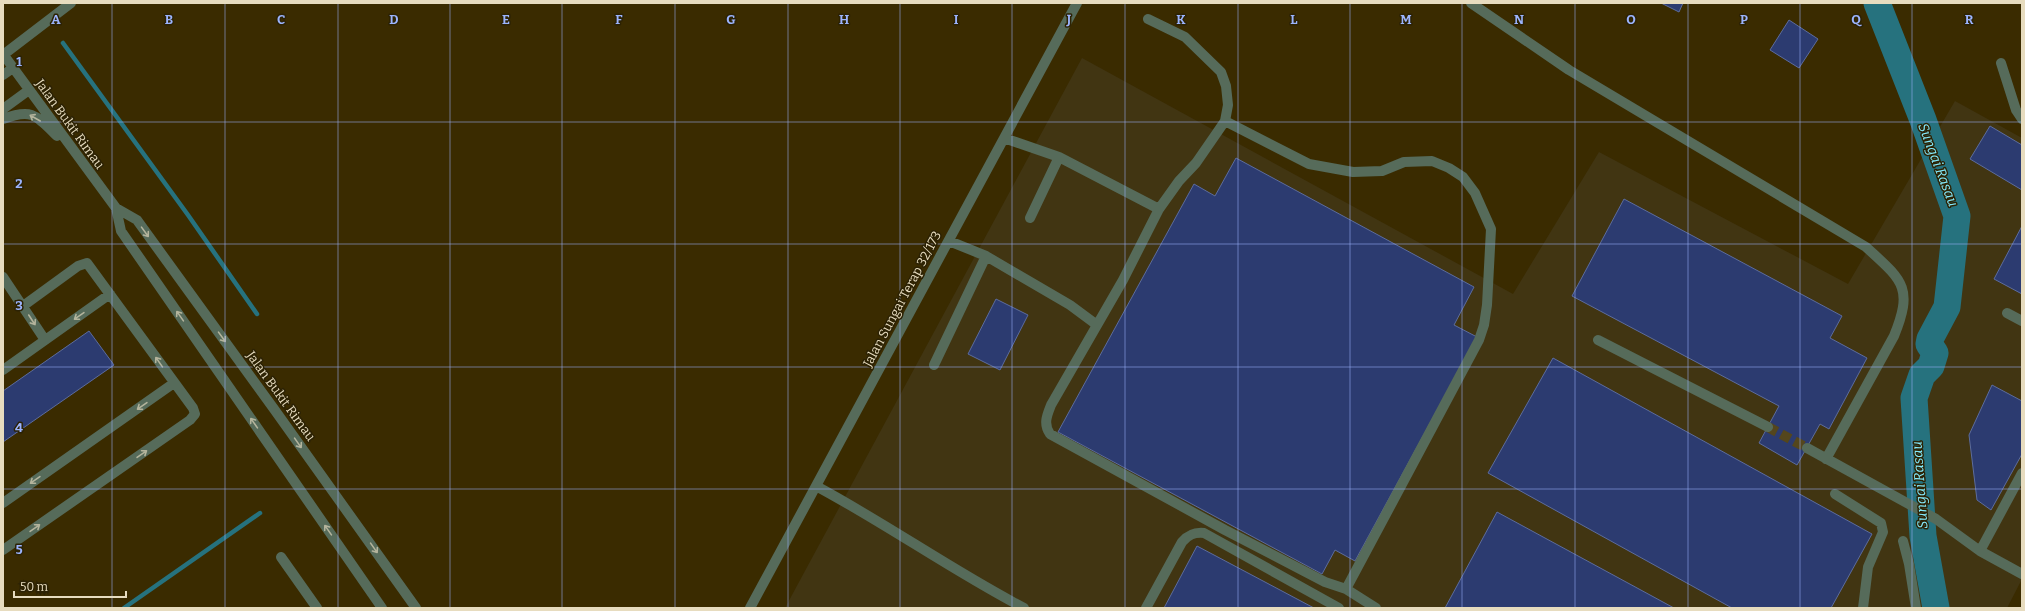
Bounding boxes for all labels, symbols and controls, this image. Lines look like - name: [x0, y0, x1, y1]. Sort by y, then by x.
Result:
- text: A: [51, 12, 61, 27]
- text: B: [165, 12, 173, 27]
- text: C: [277, 12, 285, 27]
- text: D: [389, 12, 399, 27]
- text: E: [502, 12, 510, 27]
- text: F: [615, 12, 623, 27]
- text: G: [726, 12, 736, 27]
- text: H: [839, 12, 849, 27]
- text: I: [954, 12, 959, 27]
- text: J: [1066, 12, 1072, 27]
- text: K: [1176, 12, 1186, 27]
- text: L: [1290, 12, 1298, 27]
- text: M: [1400, 12, 1412, 27]
- text: N: [1514, 12, 1524, 27]
- text: O: [1626, 12, 1636, 27]
- text: P: [1740, 12, 1748, 27]
- text: Q: [1851, 12, 1862, 27]
- text: R: [1965, 12, 1974, 27]
- text: 1: [16, 54, 22, 69]
- street label: Jalan Bukit Rimau: [32, 75, 108, 172]
- one-way arrow: [29, 113, 41, 121]
- water label: Sungai Rasau: [1914, 121, 1962, 209]
- text: 2: [15, 176, 23, 191]
- one-way arrow: [141, 227, 149, 238]
- street label: Jalan Sungai Terap 32/173: [859, 229, 944, 370]
- text: 3: [15, 298, 23, 313]
- one-way arrow: [176, 311, 184, 322]
- one-way arrow: [73, 312, 84, 320]
- one-way arrow: [28, 314, 36, 325]
- one-way arrow: [218, 332, 226, 343]
- street label: Jalan Bukit Rimau: [243, 347, 319, 444]
- one-way arrow: [155, 357, 163, 368]
- one-way arrow: [136, 402, 147, 410]
- one-way arrow: [250, 418, 258, 429]
- text: 4: [15, 420, 23, 435]
- one-way arrow: [294, 437, 302, 448]
- water label: Sungai Rasau: [1908, 441, 1932, 529]
- one-way arrow: [136, 450, 147, 458]
- one-way arrow: [30, 476, 41, 484]
- one-way arrow: [29, 524, 40, 532]
- one-way arrow: [324, 525, 332, 536]
- text: 5: [15, 542, 23, 557]
- one-way arrow: [370, 543, 378, 554]
- scale bar: [14, 573, 126, 599]
- text: 50 m: [20, 580, 49, 594]

